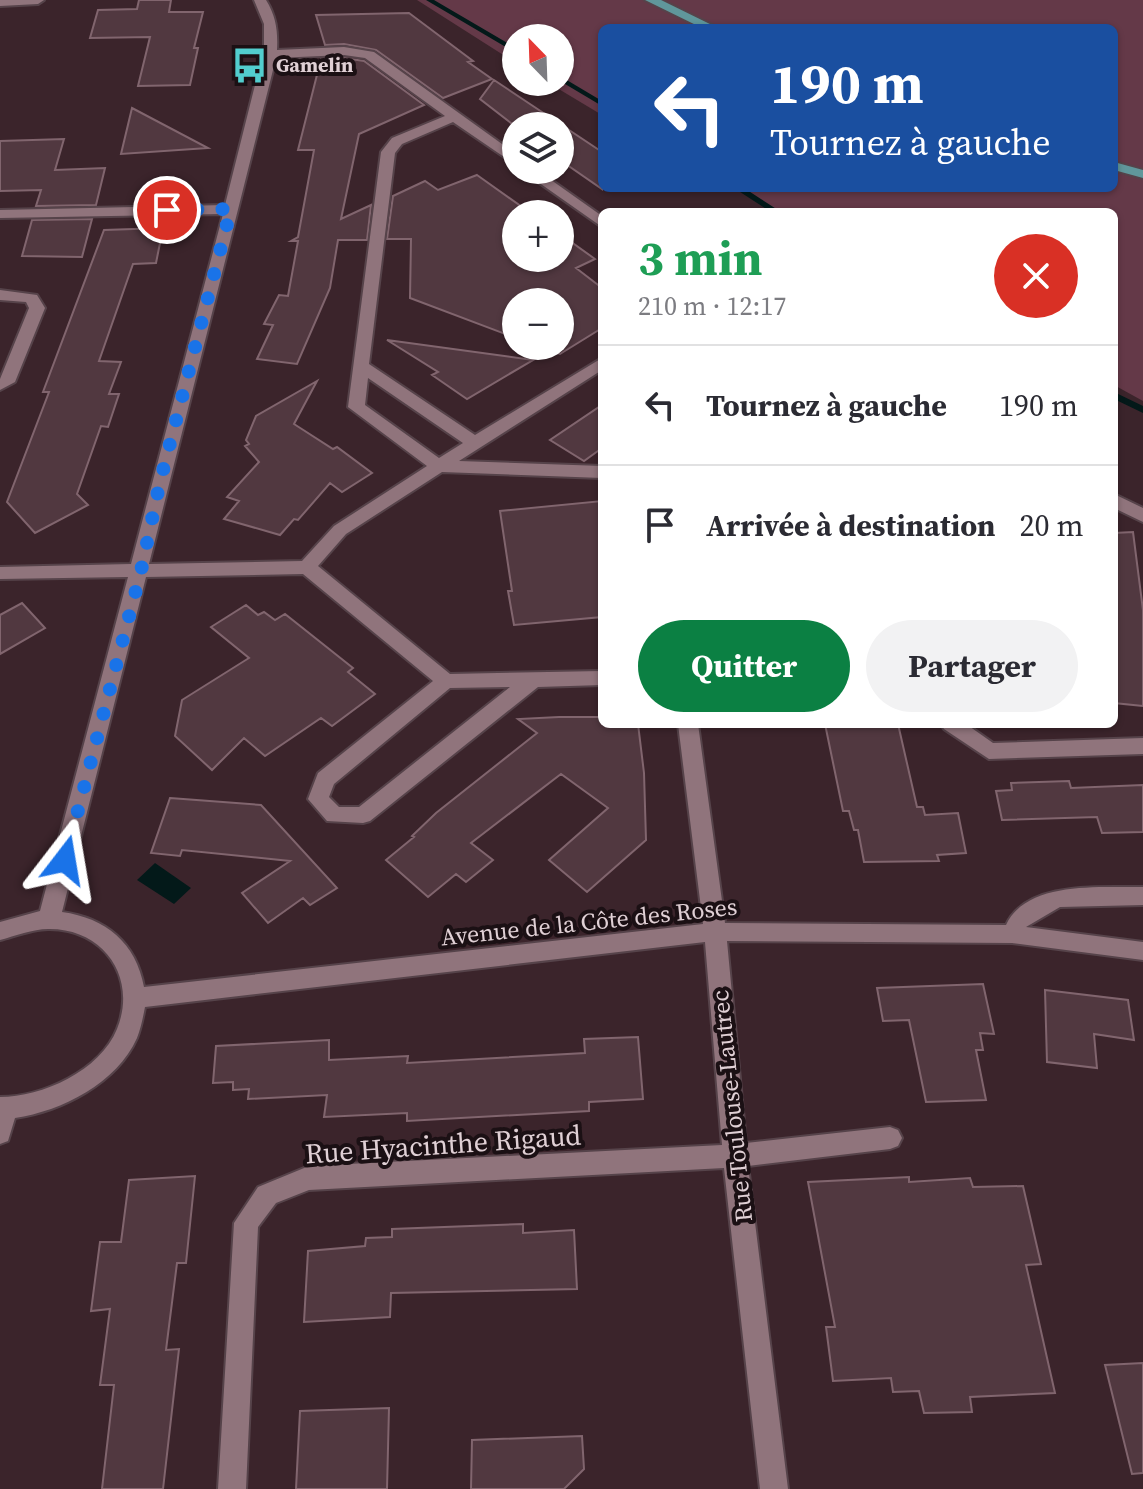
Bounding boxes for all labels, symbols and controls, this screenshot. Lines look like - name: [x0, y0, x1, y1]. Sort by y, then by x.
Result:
- north arrow: [502, 24, 574, 96]
- map controls: [502, 24, 574, 360]
- text: 190 m: [770, 45, 924, 122]
- bus stop icon: Gamelin: [231, 46, 269, 84]
- place label: Gamelin: [276, 51, 353, 79]
- icon: left: [638, 56, 742, 160]
- button: layers: [502, 112, 574, 184]
- text: Tournez à gauche: [770, 118, 1051, 167]
- pin: [133, 176, 201, 244]
- icon: arrive: [145, 188, 189, 232]
- button: +: [502, 200, 574, 272]
- text: 3 min: [638, 225, 763, 291]
- button: close: [994, 234, 1078, 318]
- button: −: [502, 288, 574, 360]
- text: 210 m · 12:17: [638, 288, 786, 324]
- icon: left: [638, 383, 682, 427]
- text: Tournez à gauche: [706, 385, 947, 426]
- text: 190 m: [999, 385, 1078, 426]
- icon: arrive: [638, 503, 682, 547]
- text: Arrivée à destination: [706, 505, 996, 546]
- text: 20 m: [1020, 505, 1084, 546]
- button: Quitter: [638, 620, 850, 712]
- button: Partager: [866, 620, 1078, 712]
- position arrow: [23, 818, 107, 902]
- street label: Avenue de la Côte des Roses: [439, 890, 739, 953]
- street label: Rue Toulouse-Lautrec: [703, 989, 760, 1224]
- street label: Rue Hyacinthe Rigaud: [304, 1115, 582, 1173]

